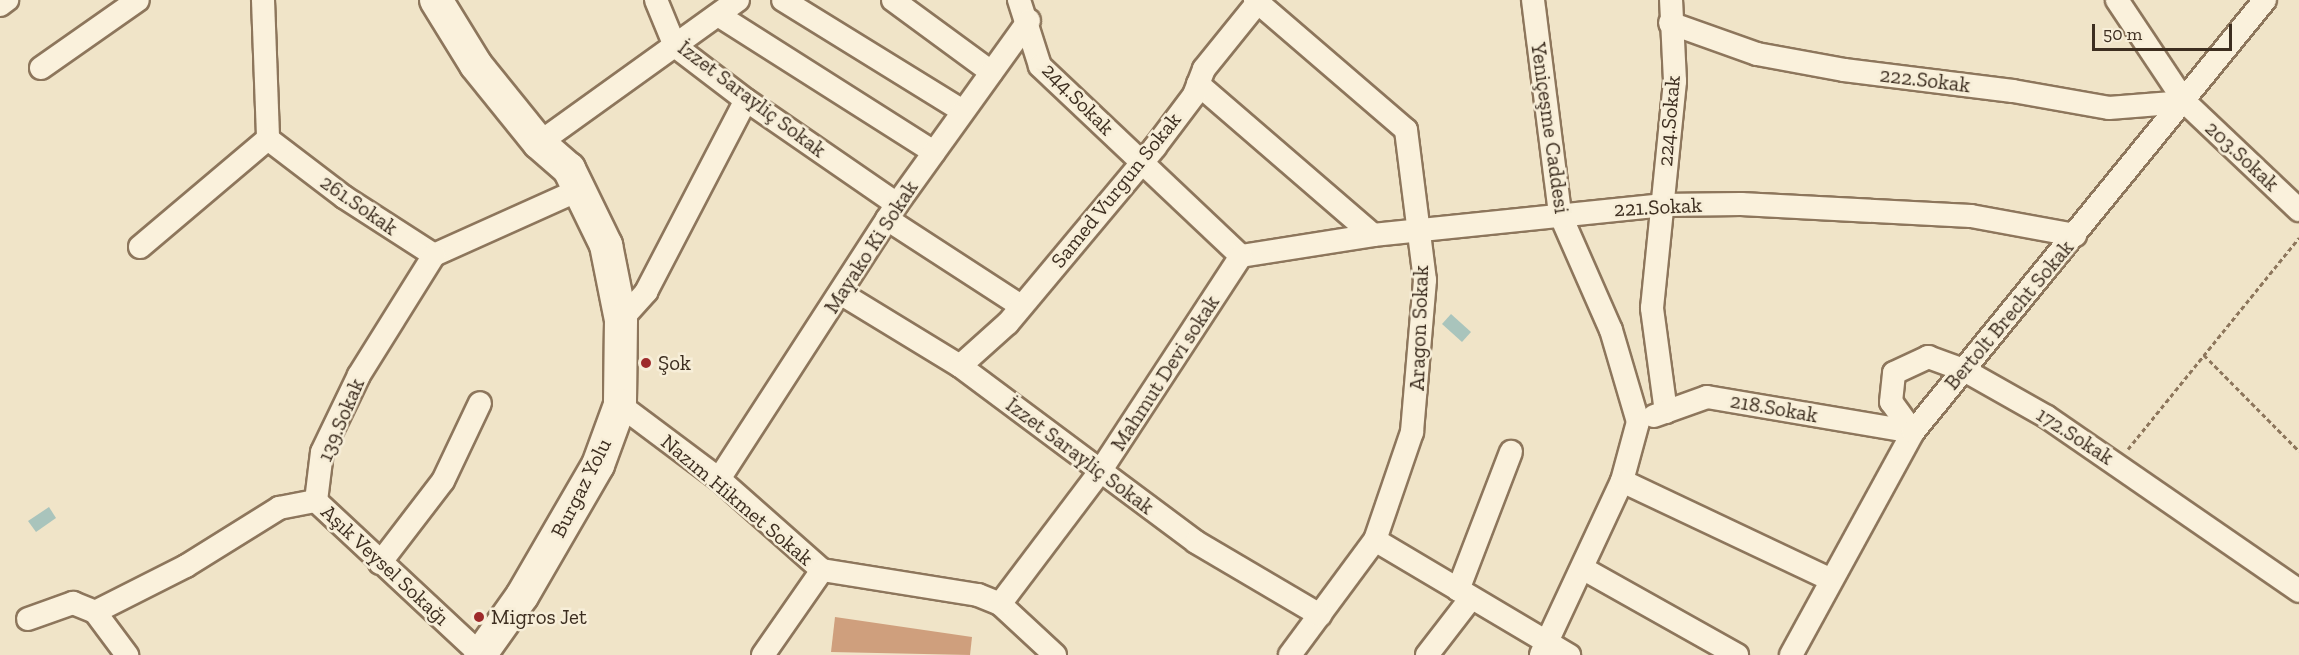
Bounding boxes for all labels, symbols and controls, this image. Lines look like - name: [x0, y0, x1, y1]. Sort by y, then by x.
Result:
- scale bar: [2095, 12, 2234, 50]
- text: 50 m: [2103, 23, 2142, 45]
- street label: İzzet Sarayliç Sokak: [673, 35, 831, 163]
- street label: Yeniçeşme Caddesi: [1526, 41, 1574, 215]
- street label: 244.Sokak: [1037, 58, 1119, 140]
- street label: 222.Sokak: [1878, 62, 1972, 98]
- street label: 224.Sokak: [1652, 74, 1686, 168]
- street label: Samed Vurgun Sokak: [1045, 107, 1187, 273]
- street label: 203.Sokak: [2200, 116, 2284, 196]
- street label: 261.Sokak: [316, 169, 402, 241]
- street label: Mayako Ki Sokak: [819, 176, 923, 318]
- street label: 221.Sokak: [1613, 192, 1703, 222]
- street label: Bertolt Brecht Sokak: [1939, 235, 2079, 395]
- street label: Aragon Sokak: [1404, 265, 1434, 391]
- street label: Mahmut Devi sokak: [1105, 291, 1225, 455]
- place label: Şok: [658, 350, 691, 376]
- marker: Şok: [639, 356, 653, 370]
- street label: 139.Sokak: [312, 375, 370, 465]
- street label: 218.Sokak: [1728, 388, 1820, 428]
- street label: İzzet Sarayliç Sokak: [1001, 392, 1159, 520]
- street label: 172.Sokak: [2032, 402, 2118, 470]
- street label: Nazım Hikmet Sokak: [656, 429, 818, 571]
- street label: Burgaz Yolu: [545, 434, 617, 542]
- street label: Aşık Veysel Sokağı: [316, 499, 454, 631]
- place label: Migros Jet: [491, 604, 587, 630]
- marker: Migros Jet: [472, 610, 486, 624]

